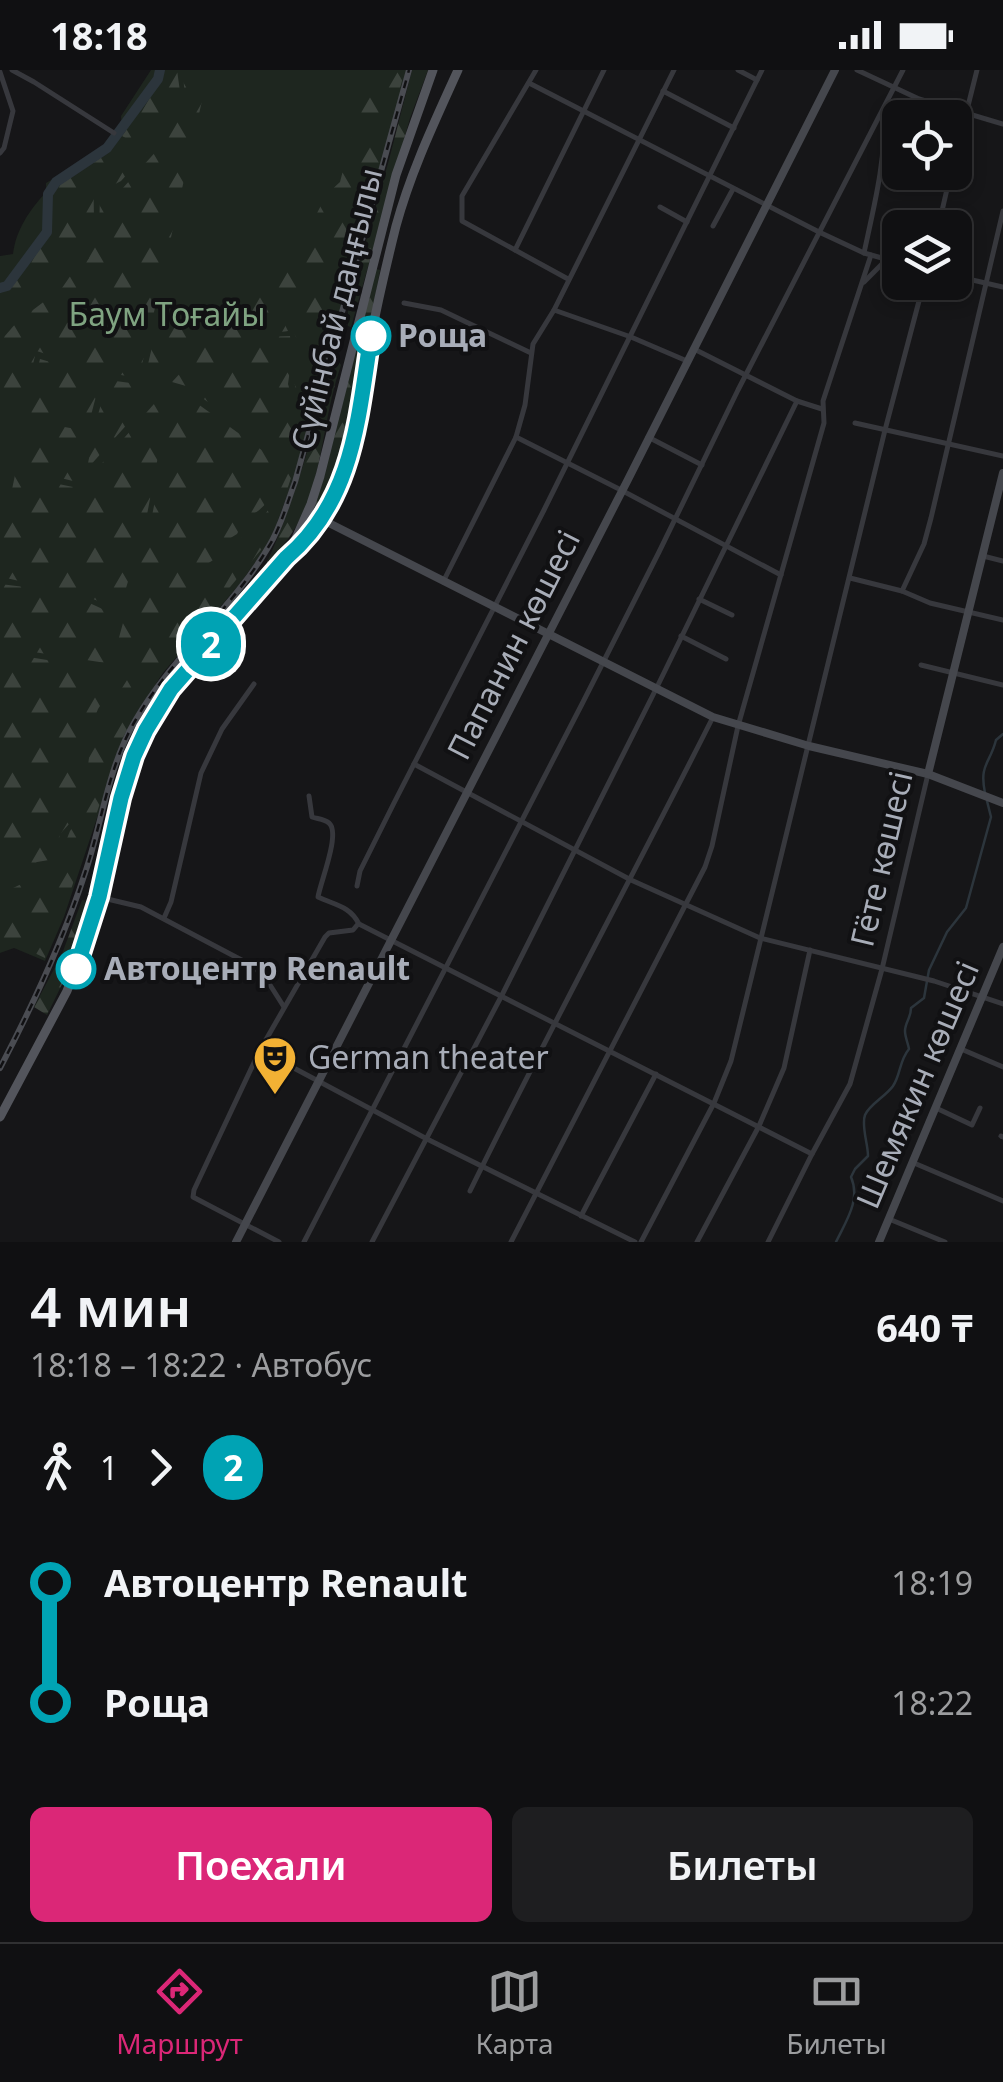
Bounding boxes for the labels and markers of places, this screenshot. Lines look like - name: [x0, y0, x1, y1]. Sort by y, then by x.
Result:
- place label: Роща: [398, 313, 487, 356]
- marker: Роща: [352, 317, 390, 355]
- place label: Автоцентр Renault: [104, 946, 410, 989]
- marker: Автоцентр Renault: [57, 950, 95, 988]
- theatre icon: German theater: [252, 1035, 298, 1096]
- place label: German theater: [308, 1035, 549, 1078]

